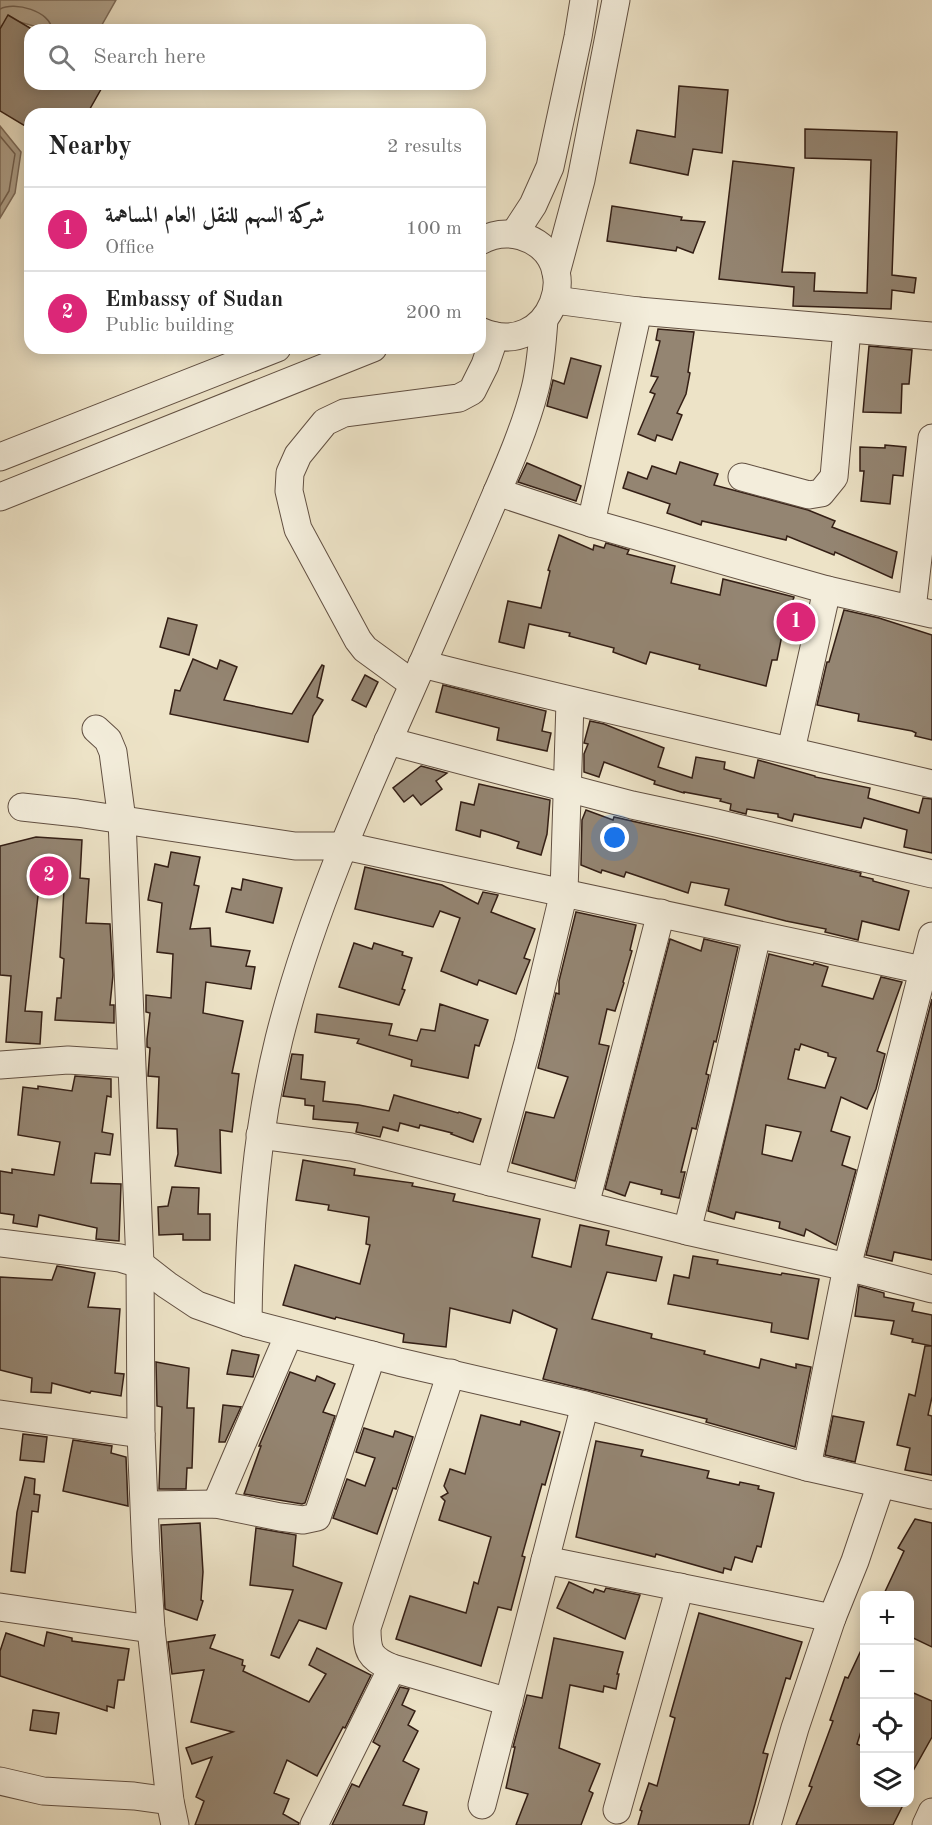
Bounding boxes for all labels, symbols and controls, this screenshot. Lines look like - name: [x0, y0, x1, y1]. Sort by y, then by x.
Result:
- search box: [24, 24, 486, 90]
- icon: search: [45, 41, 78, 74]
- text: Search here: [93, 46, 206, 68]
- text: Nearby: [48, 134, 132, 160]
- text: 2 results: [387, 137, 462, 157]
- text: شركة السهم للنقل العام المساهمة: [105, 205, 325, 227]
- text: 1: [62, 219, 73, 239]
- text: 100 m: [406, 219, 462, 239]
- text: Office: [105, 238, 154, 258]
- text: Embassy of Sudan: [105, 289, 283, 311]
- text: 2: [62, 303, 73, 323]
- text: 200 m: [406, 303, 462, 323]
- text: Public building: [105, 316, 234, 336]
- pin: 1: [776, 600, 816, 644]
- your location: [600, 823, 629, 852]
- pin: 2: [29, 854, 68, 898]
- map controls: [860, 1591, 914, 1807]
- button: +: [860, 1591, 914, 1645]
- button: −: [860, 1645, 914, 1699]
- button: locate: [860, 1699, 914, 1753]
- button: layers: [860, 1753, 914, 1807]

